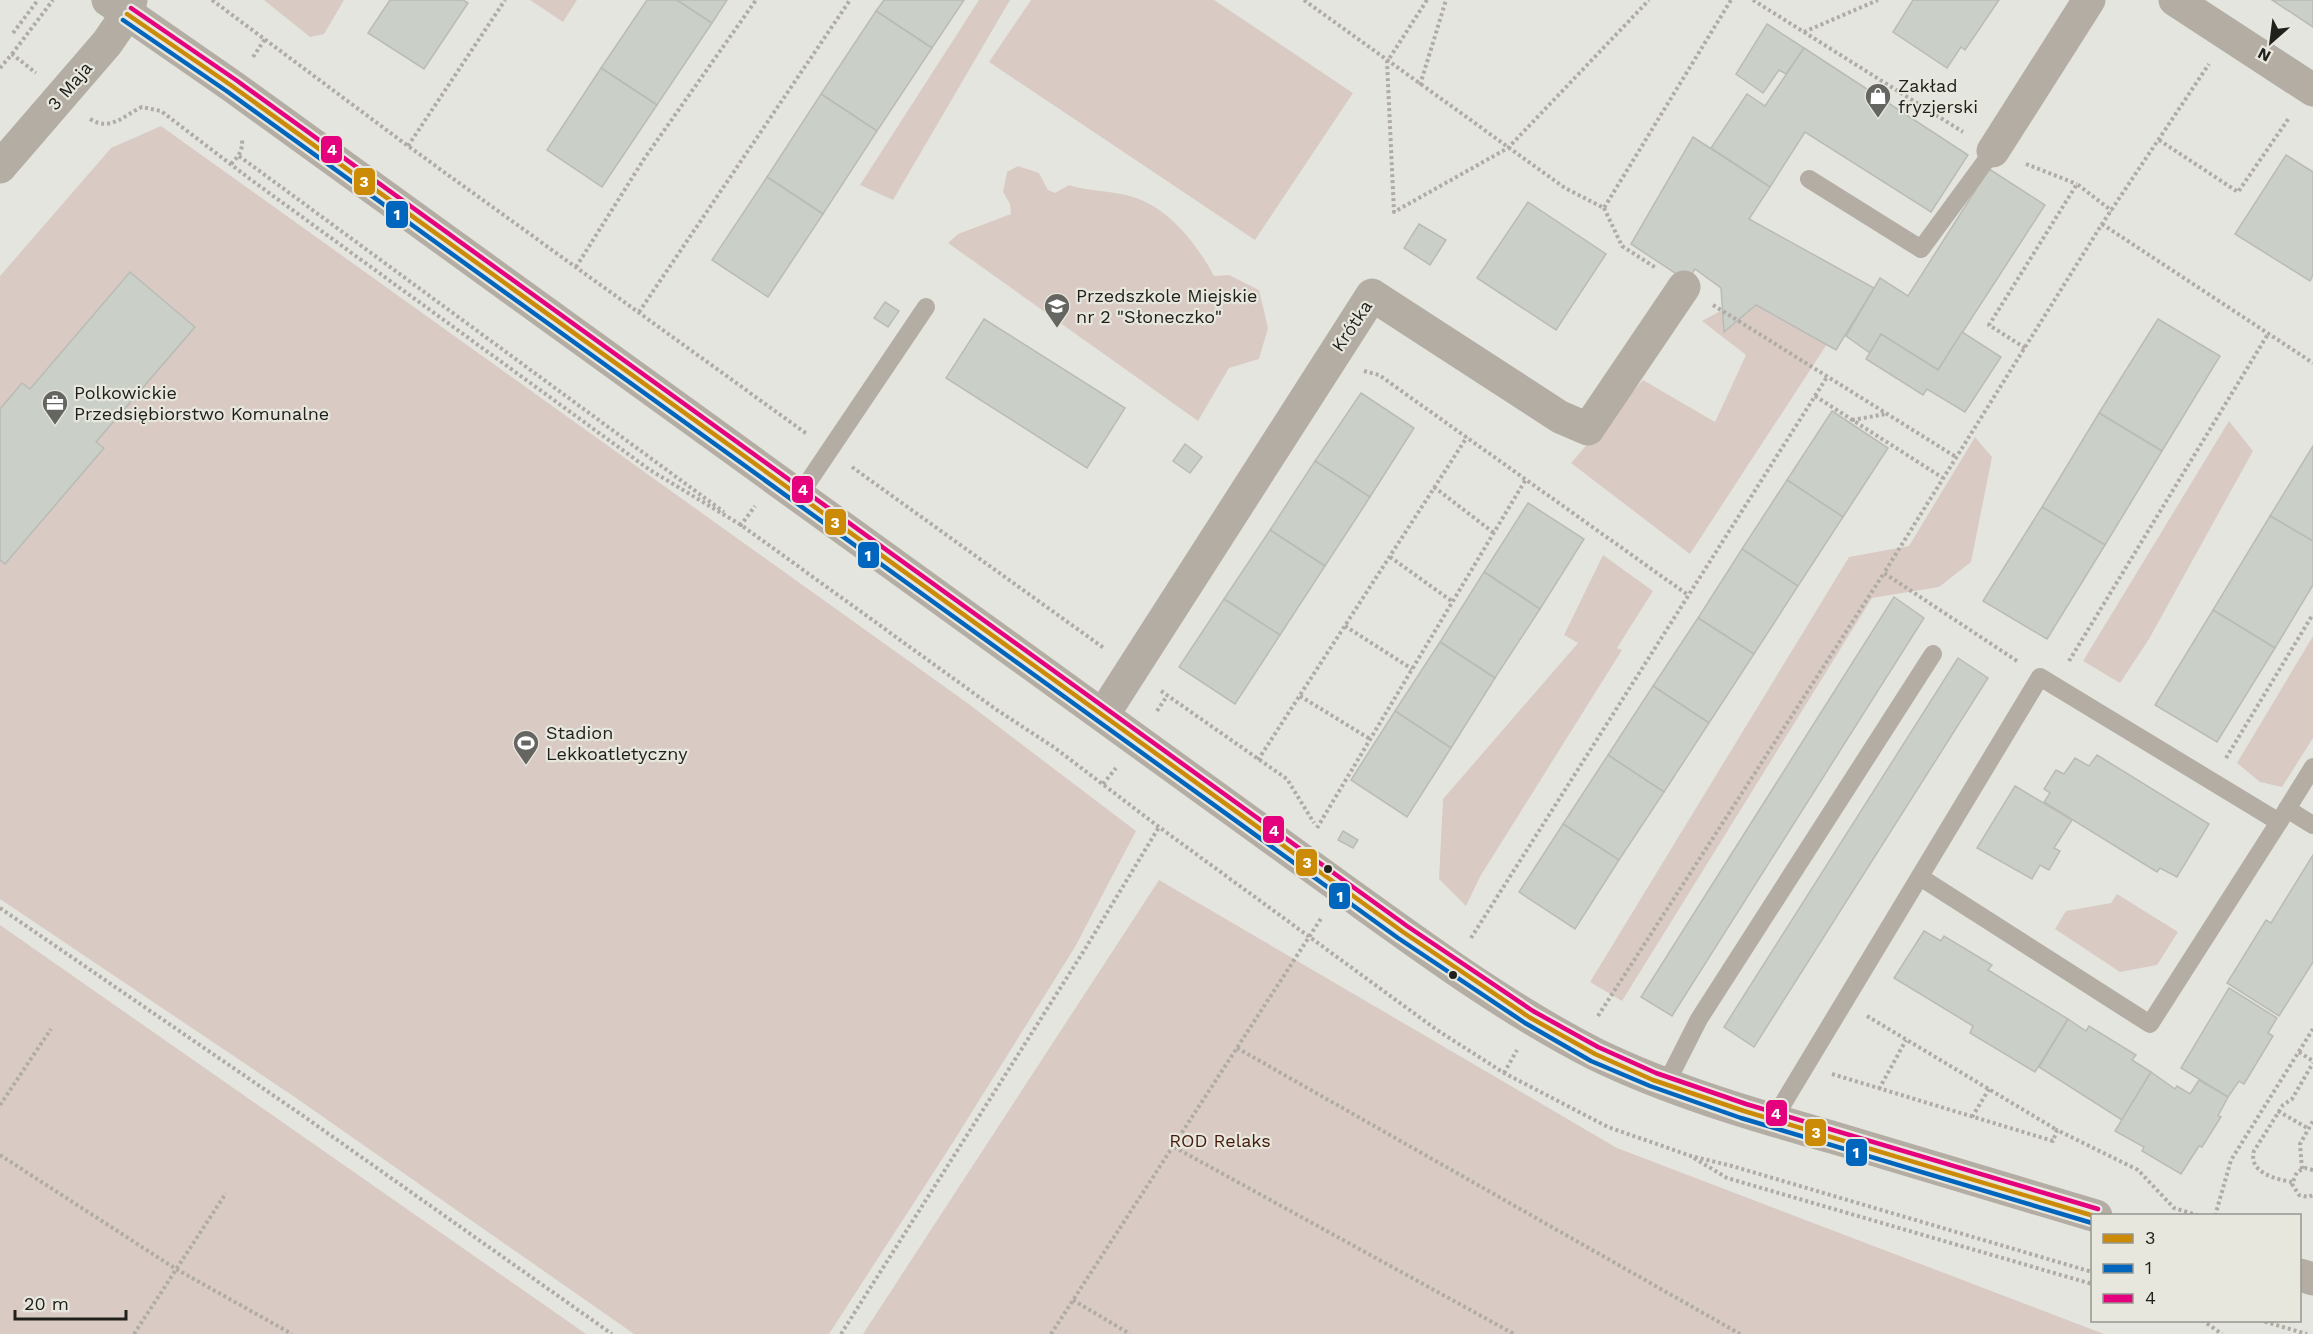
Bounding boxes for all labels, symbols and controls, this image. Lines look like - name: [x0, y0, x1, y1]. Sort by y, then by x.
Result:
- north arrow: [2241, 12, 2301, 72]
- text: N: [2254, 44, 2274, 66]
- street label: 3 Maja: [43, 57, 96, 114]
- place label: Zakład fryzjerski: [1898, 75, 1978, 117]
- shop icon: Zakład fryzjerski: [1863, 81, 1893, 119]
- line badge: 4: [320, 135, 343, 164]
- text: 4: [327, 140, 337, 159]
- line badge: 3: [353, 167, 376, 196]
- text: 3: [359, 172, 369, 191]
- line badge: 1: [385, 200, 409, 229]
- text: 1: [394, 205, 400, 224]
- place label: Przedszkole Miejskie nr 2 "Słoneczko": [1076, 285, 1257, 327]
- school or university icon: Przedszkole Miejskie nr 2 "Słoneczko": [1042, 291, 1072, 329]
- street label: Krótka: [1327, 296, 1376, 355]
- place label: Polkowickie Przedsiębiorstwo Komunalne: [74, 382, 329, 424]
- office icon: Polkowickie Przedsiębiorstwo Komunalne: [40, 388, 70, 426]
- line badge: 4: [791, 475, 814, 504]
- text: 4: [798, 480, 808, 499]
- line badge: 3: [824, 508, 847, 536]
- text: 3: [830, 513, 840, 532]
- line badge: 1: [857, 541, 880, 569]
- text: 1: [865, 546, 871, 565]
- place label: Stadion Lekkoatletyczny: [546, 722, 688, 764]
- sports icon: Stadion Lekkoatletyczny: [511, 728, 541, 766]
- line badge: 4: [1262, 815, 1285, 844]
- text: 4: [1269, 821, 1279, 840]
- line badge: 3: [1295, 848, 1318, 877]
- text: 3: [1302, 853, 1312, 872]
- unlabelled marker: [1322, 863, 1334, 875]
- line badge: 1: [1328, 882, 1351, 910]
- text: 1: [1337, 887, 1343, 906]
- unlabelled marker: [1447, 969, 1459, 981]
- line badge: 4: [1765, 1099, 1788, 1127]
- text: 4: [1771, 1104, 1781, 1123]
- line badge: 3: [1804, 1118, 1827, 1147]
- text: 3: [1811, 1123, 1821, 1142]
- park label: ROD Relaks: [1169, 1130, 1271, 1151]
- line badge: 1: [1845, 1138, 1868, 1167]
- text: 1: [1853, 1143, 1859, 1162]
- legend: [2091, 1214, 2301, 1322]
- text: 3: [2145, 1227, 2156, 1248]
- text: 1: [2145, 1257, 2152, 1278]
- scale bar: [15, 1283, 126, 1321]
- text: 4: [2145, 1287, 2156, 1308]
- text: 20 m: [24, 1293, 69, 1314]

